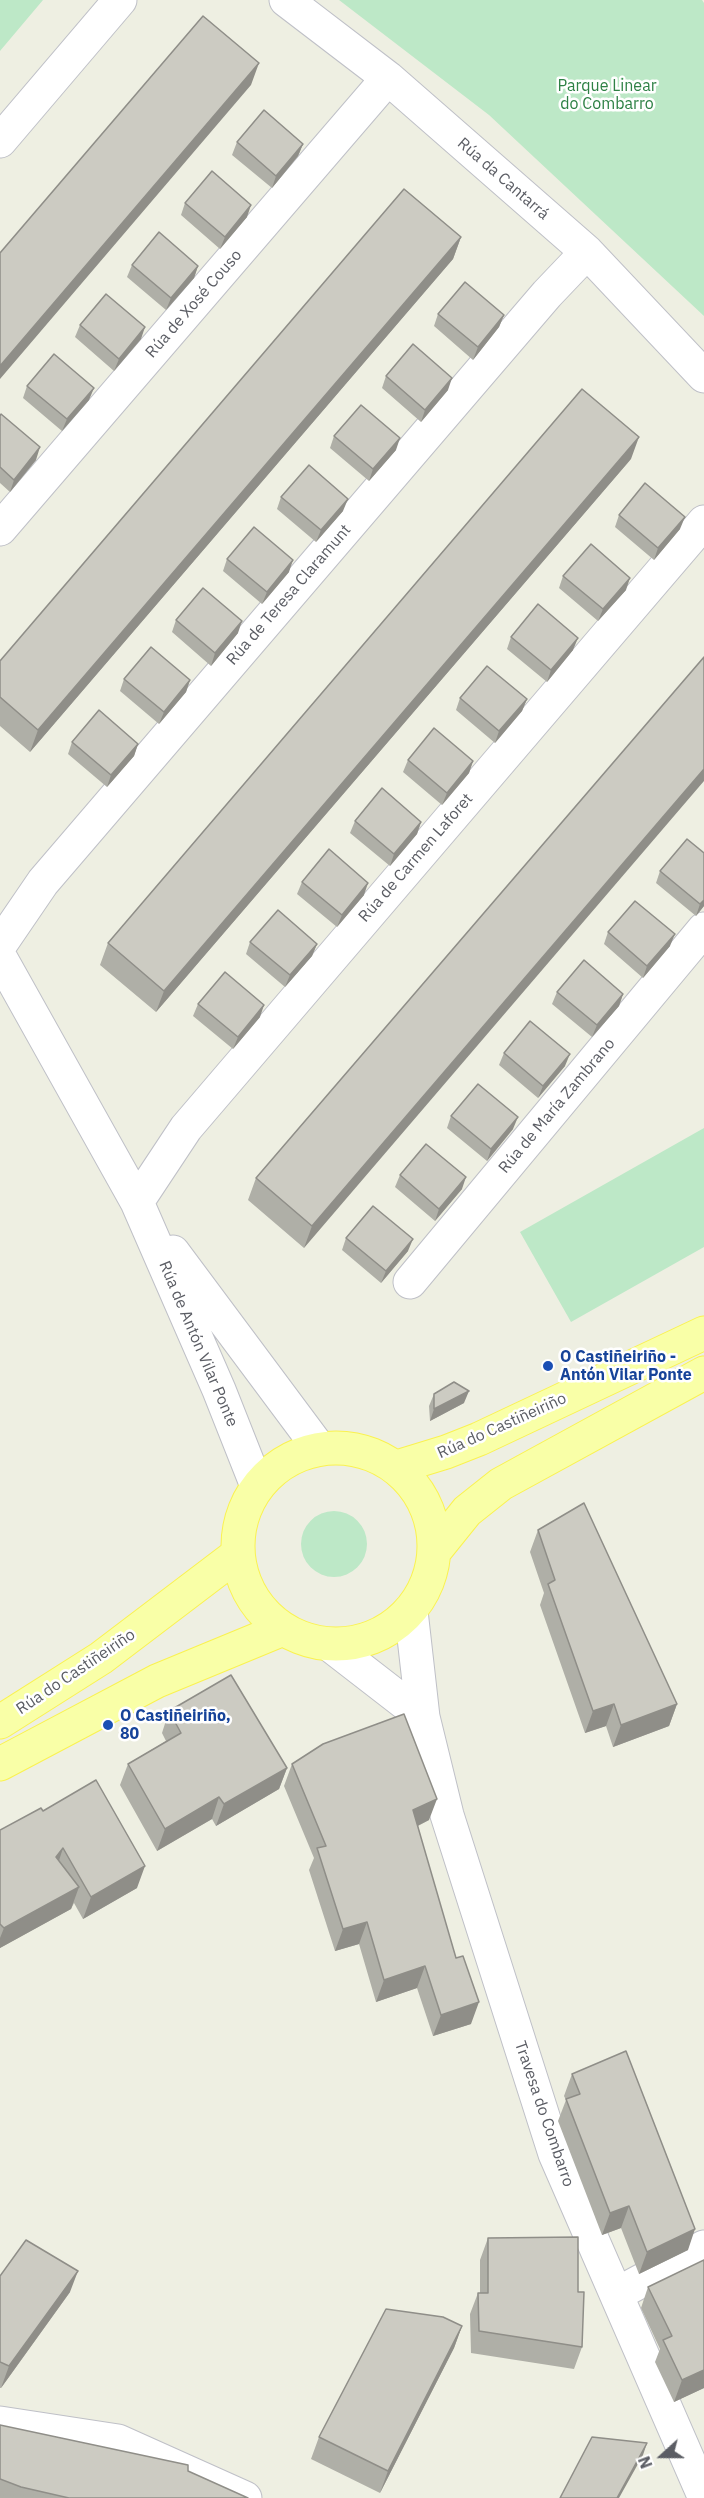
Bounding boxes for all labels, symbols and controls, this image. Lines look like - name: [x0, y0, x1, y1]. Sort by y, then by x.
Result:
- park label: Parque Linear do Combarro: [557, 76, 657, 114]
- street label: Rúa da Cantarrá: [453, 134, 553, 224]
- street label: Rúa de Xosé Couso: [142, 246, 246, 362]
- street label: Rúa de Teresa Claramunt: [223, 521, 355, 669]
- street label: Rúa de Carmen Laforet: [355, 790, 477, 926]
- street label: Rúa de María Zambrano: [495, 1034, 619, 1178]
- street label: Rúa de Antón Vilar Ponte: [154, 1258, 242, 1430]
- place label: O Castiñeiriño - Antón Vilar Ponte: [560, 1347, 692, 1385]
- marker: O Castiñeiriño - Antón Vilar Ponte: [541, 1359, 555, 1373]
- street label: Rúa do Castiñeiriño: [434, 1389, 570, 1463]
- street label: Rúa do Castiñeiriño: [13, 1625, 139, 1719]
- place label: O Castiñeiriño, 80: [120, 1706, 231, 1744]
- marker: O Castiñeiriño, 80: [101, 1718, 115, 1732]
- street label: Travesa do Combarro: [510, 2039, 578, 2189]
- north arrow: [632, 2426, 692, 2486]
- text: N: [634, 2453, 657, 2471]

